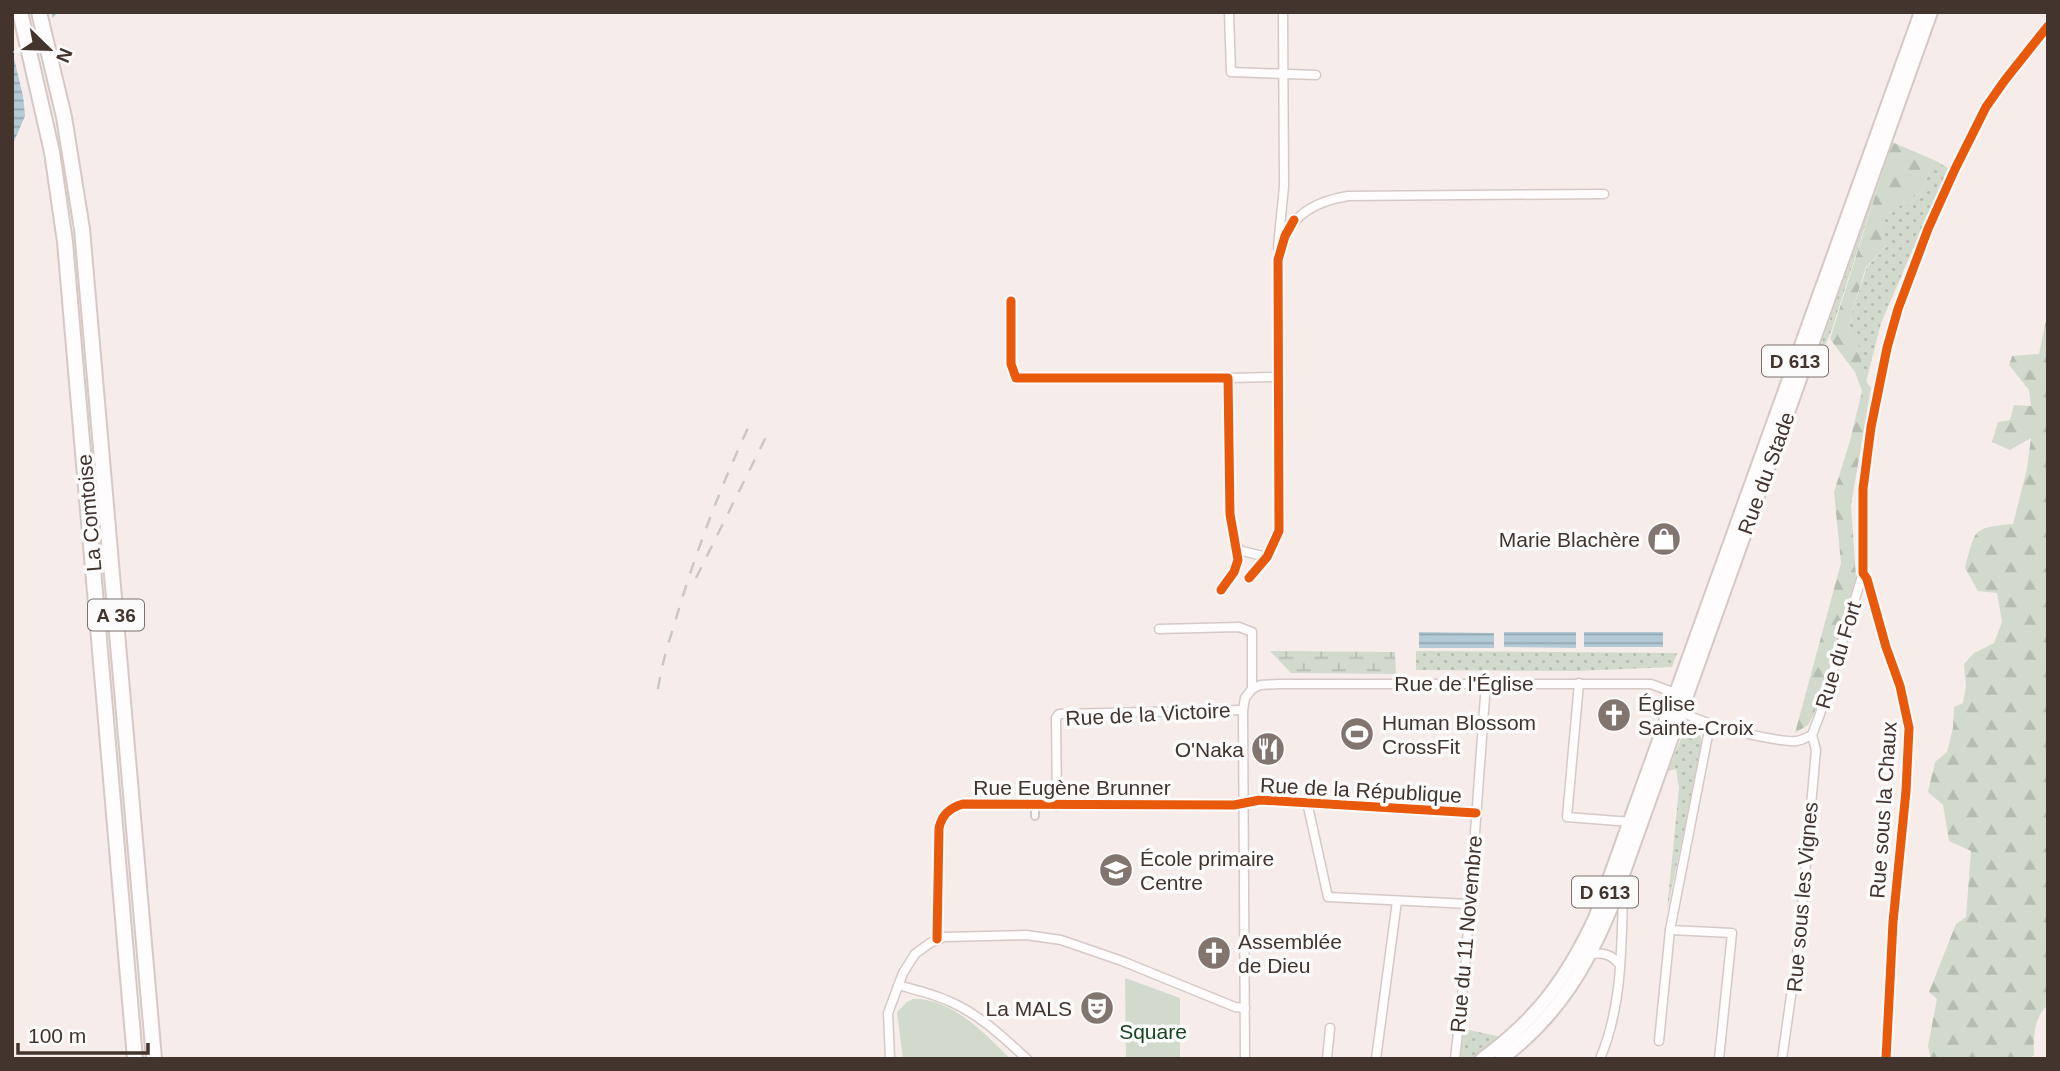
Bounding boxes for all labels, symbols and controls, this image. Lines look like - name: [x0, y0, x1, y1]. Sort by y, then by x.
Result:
- north arrow: [14, 14, 84, 84]
- text: N: [52, 45, 77, 66]
- road number: D 613: [1762, 346, 1828, 376]
- street label: Rue du Stade: [1733, 409, 1799, 537]
- street label: La Comtoise: [72, 453, 106, 573]
- shop icon: Marie Blachère: [1645, 520, 1683, 558]
- place label: Marie Blachère: [1499, 528, 1640, 551]
- street label: Rue du Fort: [1811, 598, 1865, 711]
- road number: A 36: [88, 600, 144, 630]
- street label: Rue de l'Église: [1394, 672, 1534, 695]
- place label: Église Sainte-Croix: [1638, 692, 1754, 739]
- church icon: Église Sainte-Croix: [1595, 696, 1633, 734]
- street label: Rue de la Victoire: [1065, 698, 1231, 730]
- place label: Human Blossom CrossFit: [1382, 711, 1536, 758]
- sports icon: Human Blossom CrossFit: [1338, 715, 1376, 753]
- street label: Rue sous la Chaux: [1865, 720, 1901, 899]
- restaurant icon: O'Naka: [1249, 730, 1287, 768]
- place label: O'Naka: [1175, 738, 1244, 761]
- street label: Rue de la République: [1260, 773, 1462, 807]
- street label: Rue Eugène Brunner: [973, 776, 1171, 799]
- street label: Rue sous les Vignes: [1782, 801, 1822, 993]
- street label: Rue du 11 Novembre: [1446, 834, 1486, 1034]
- place label: École primaire Centre: [1140, 847, 1274, 894]
- school or university icon: École primaire Centre: [1097, 851, 1135, 889]
- road number: D 613: [1572, 876, 1638, 908]
- place label: Assemblée de Dieu: [1238, 930, 1342, 977]
- church icon: Assemblée de Dieu: [1195, 934, 1233, 972]
- theatre icon: La MALS: [1078, 989, 1116, 1027]
- place label: La MALS: [986, 997, 1072, 1020]
- scale bar: [18, 1012, 147, 1056]
- park label: Square: [1119, 1020, 1187, 1043]
- text: 100 m: [28, 1024, 86, 1047]

